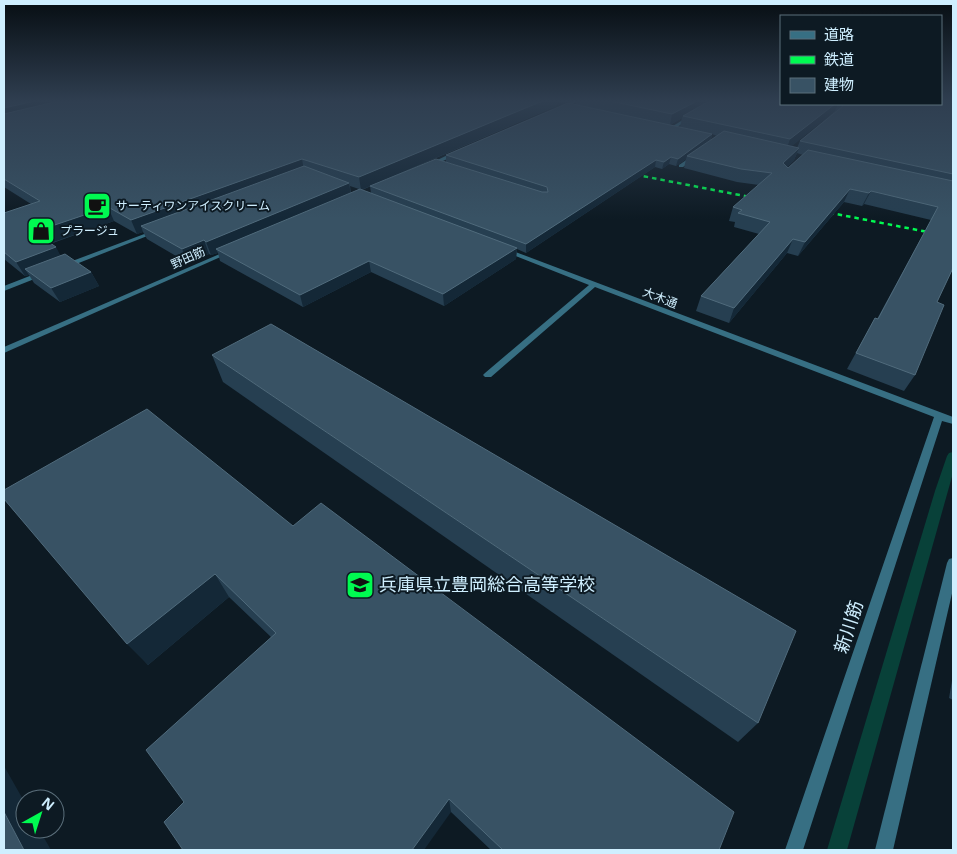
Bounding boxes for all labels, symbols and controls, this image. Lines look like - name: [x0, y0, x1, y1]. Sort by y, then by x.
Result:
- legend: [780, 15, 942, 105]
- text: 道路: [824, 24, 854, 44]
- text: 鉄道: [824, 49, 854, 69]
- text: 建物: [824, 74, 854, 94]
- cafe icon: サーティワンアイスクリーム: [82, 191, 112, 221]
- place label: サーティワンアイスクリーム: [116, 197, 270, 214]
- shop icon: プラージュ: [26, 216, 56, 246]
- place label: プラージュ: [60, 222, 119, 239]
- street label: 野田筋: [168, 242, 208, 273]
- street label: 大木通: [640, 283, 680, 312]
- school or university icon: 兵庫県立豊岡総合高等学校: [345, 570, 375, 600]
- place label: 兵庫県立豊岡総合高等学校: [379, 572, 595, 596]
- street label: 新川筋: [828, 597, 868, 656]
- north arrow: [15, 789, 65, 839]
- text: N: [38, 793, 59, 814]

